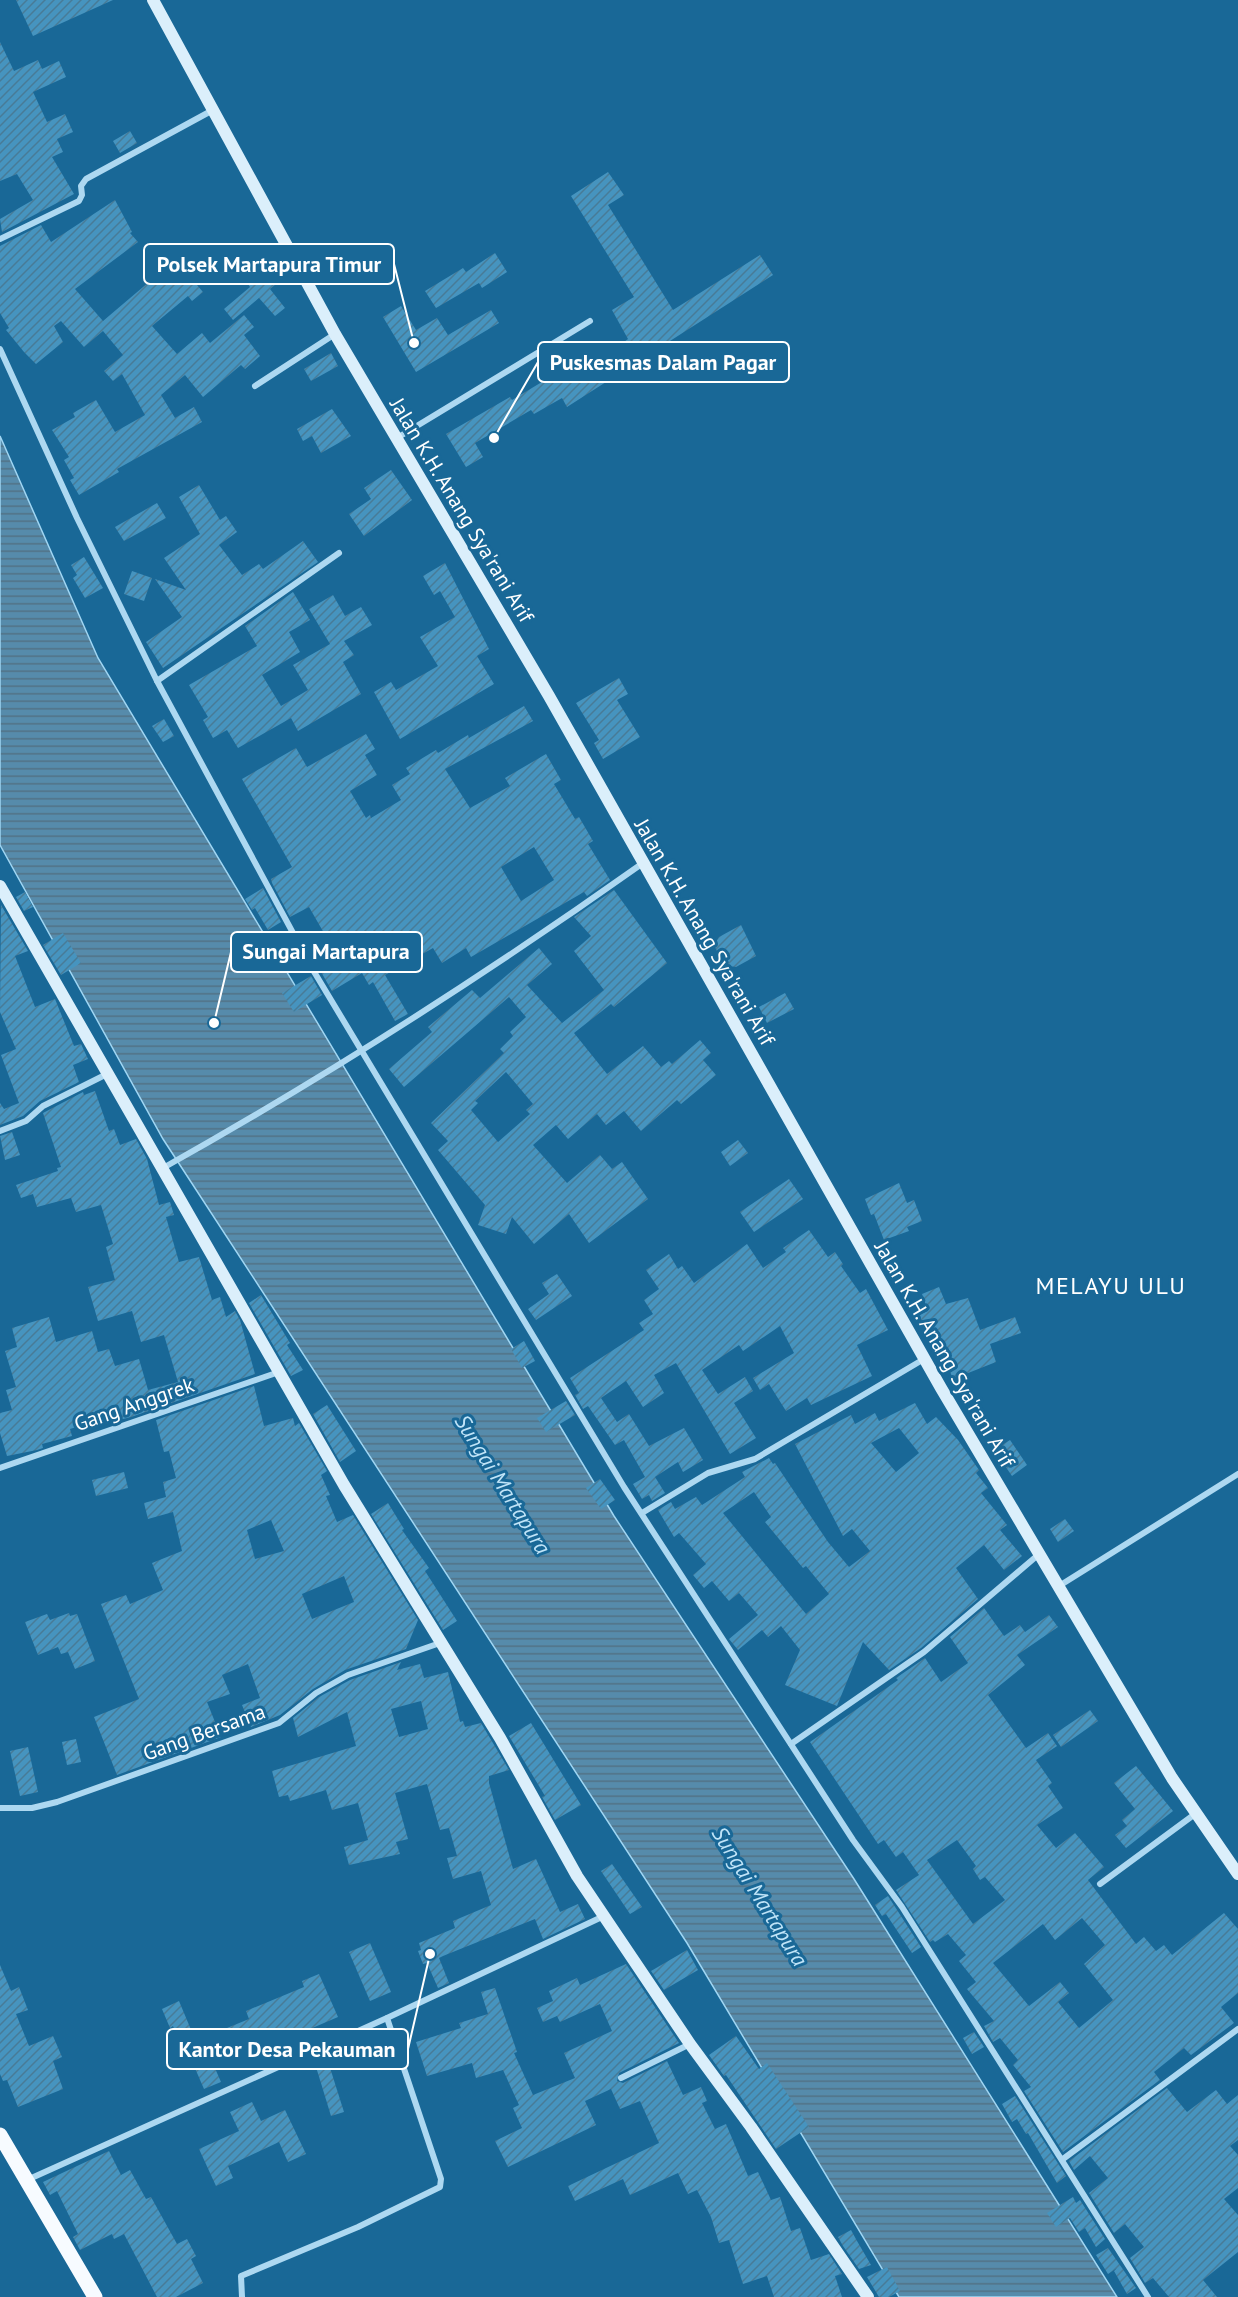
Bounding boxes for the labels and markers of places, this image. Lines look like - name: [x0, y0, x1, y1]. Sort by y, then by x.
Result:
- callout: Polsek Martapura Timur: [144, 244, 394, 284]
- callout: Puskesmas Dalam Pagar: [538, 342, 789, 382]
- callout: Sungai Martapura: [231, 932, 422, 972]
- callout: Kantor Desa Pekauman: [167, 2029, 408, 2069]

